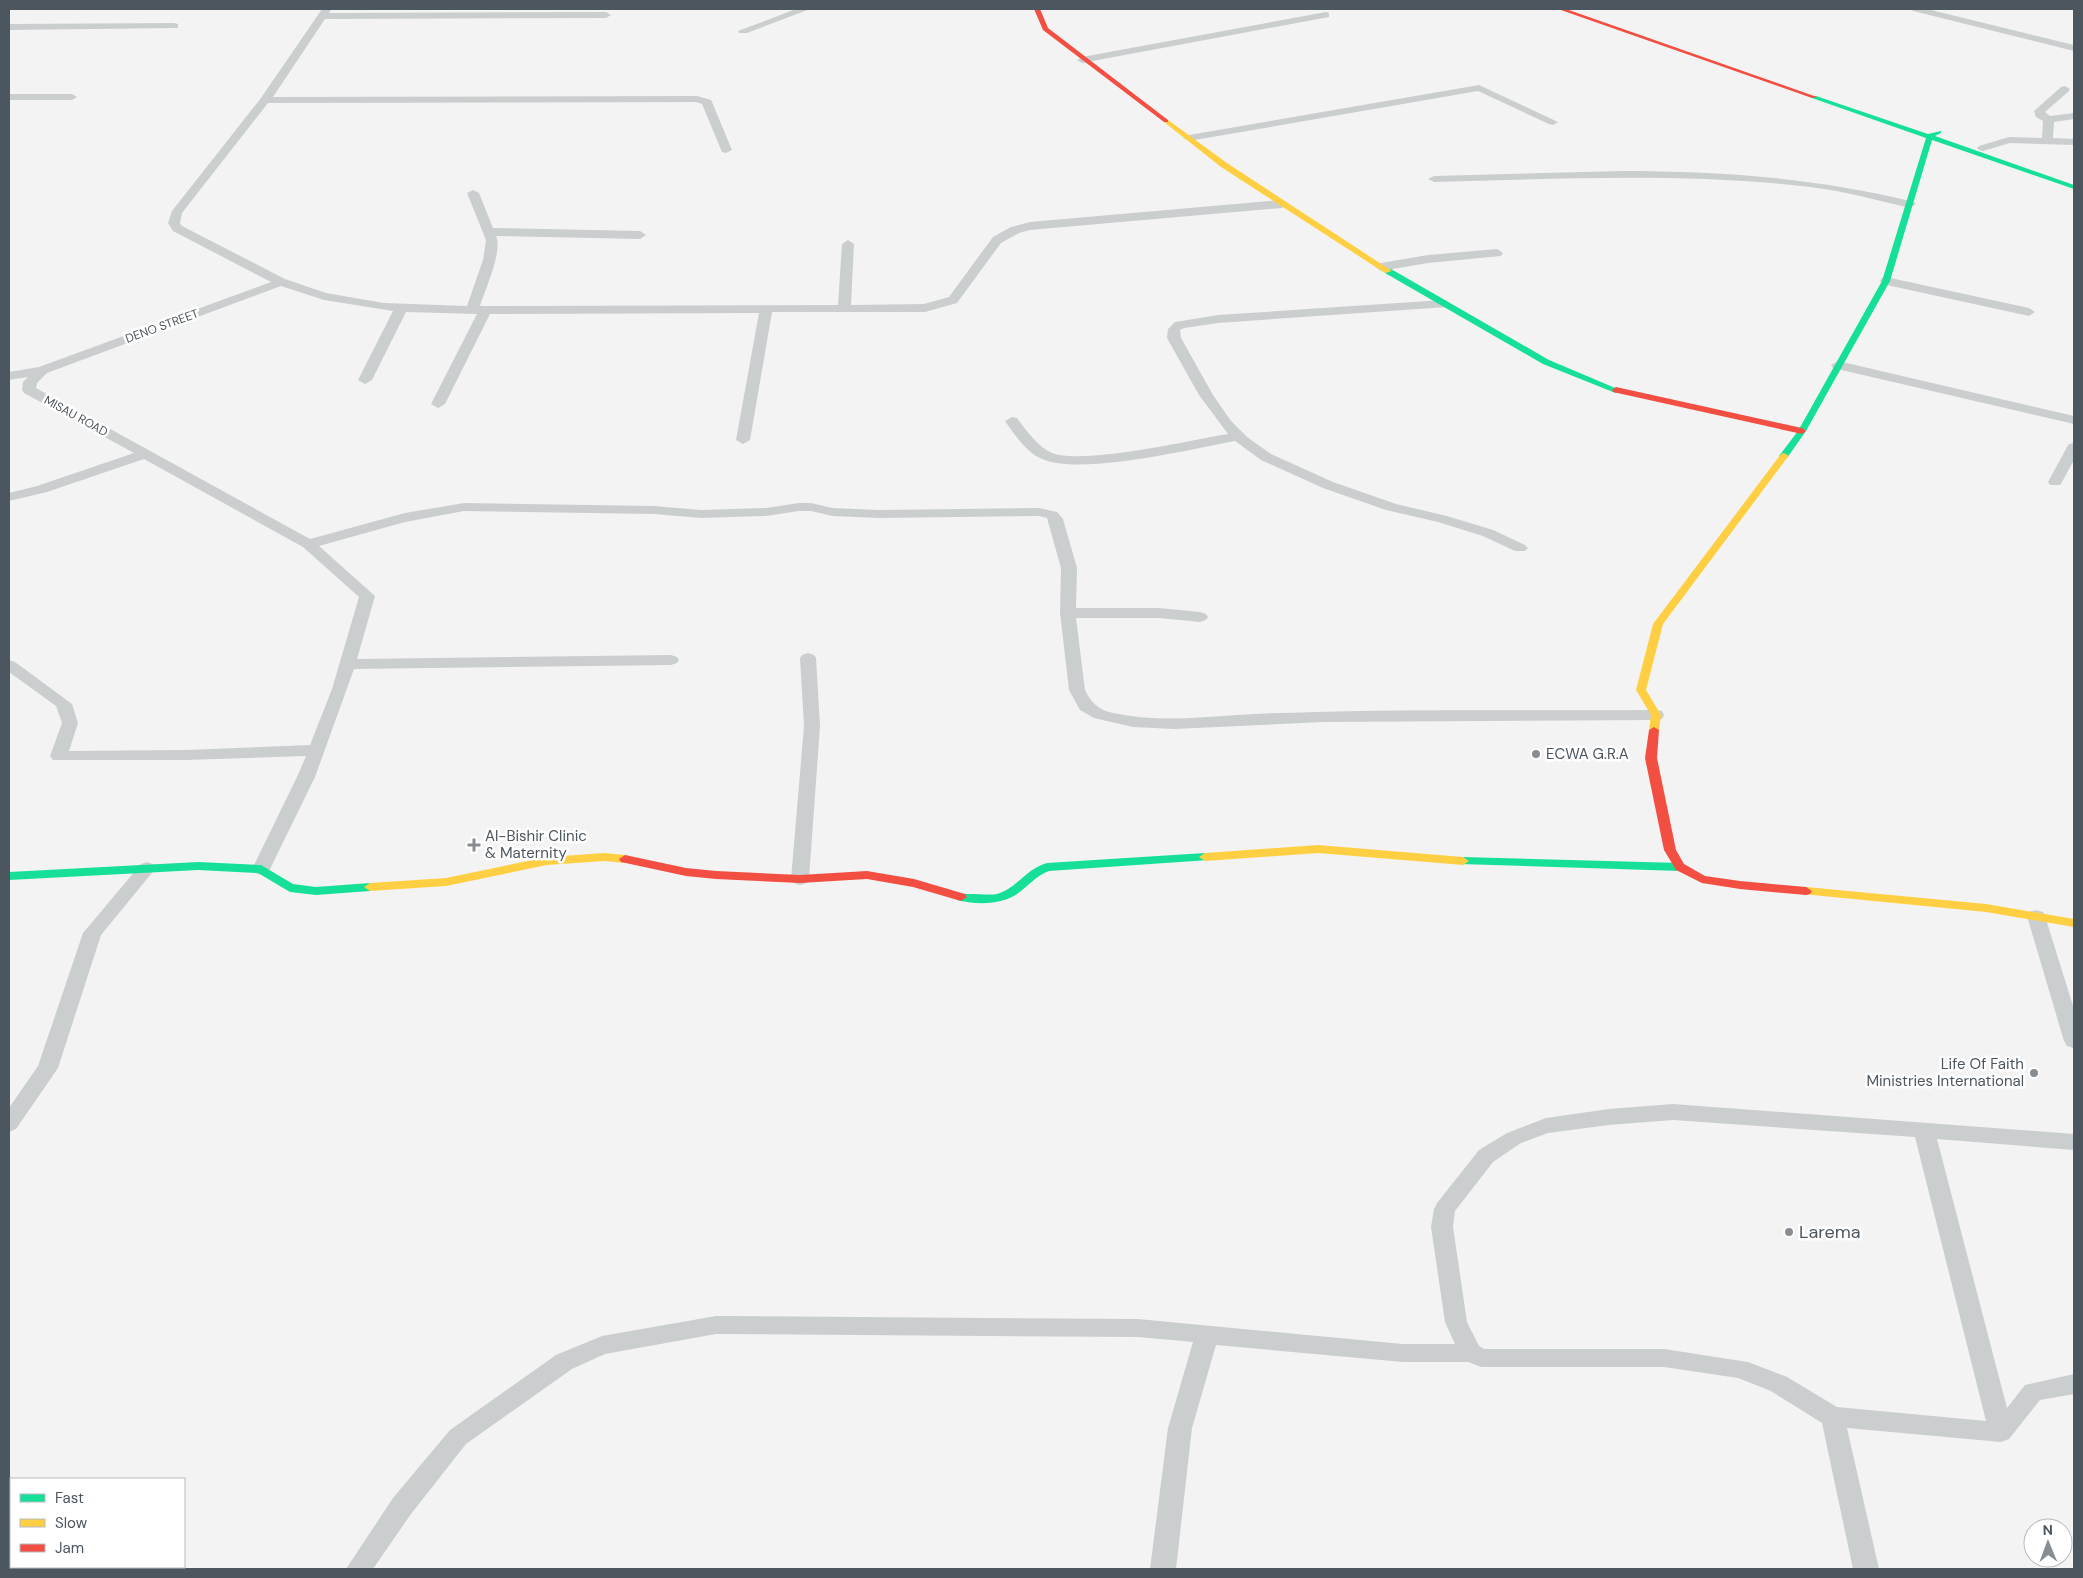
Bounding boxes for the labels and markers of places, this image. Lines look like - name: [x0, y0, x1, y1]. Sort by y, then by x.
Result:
- place label: ECWA G.R.A: [1546, 744, 1629, 764]
- marker: ECWA G.R.A: [1530, 748, 1542, 760]
- place label: Al-Bishir Clinic & Maternity: [485, 826, 587, 863]
- marker: Al-Bishir Clinic & Maternity: [467, 838, 481, 852]
- place label: Life Of Faith Ministries International: [1866, 1054, 2024, 1091]
- marker: Life Of Faith Ministries International: [2028, 1067, 2040, 1079]
- place label: Larema: [1799, 1220, 1861, 1244]
- marker: Larema: [1783, 1226, 1795, 1238]

